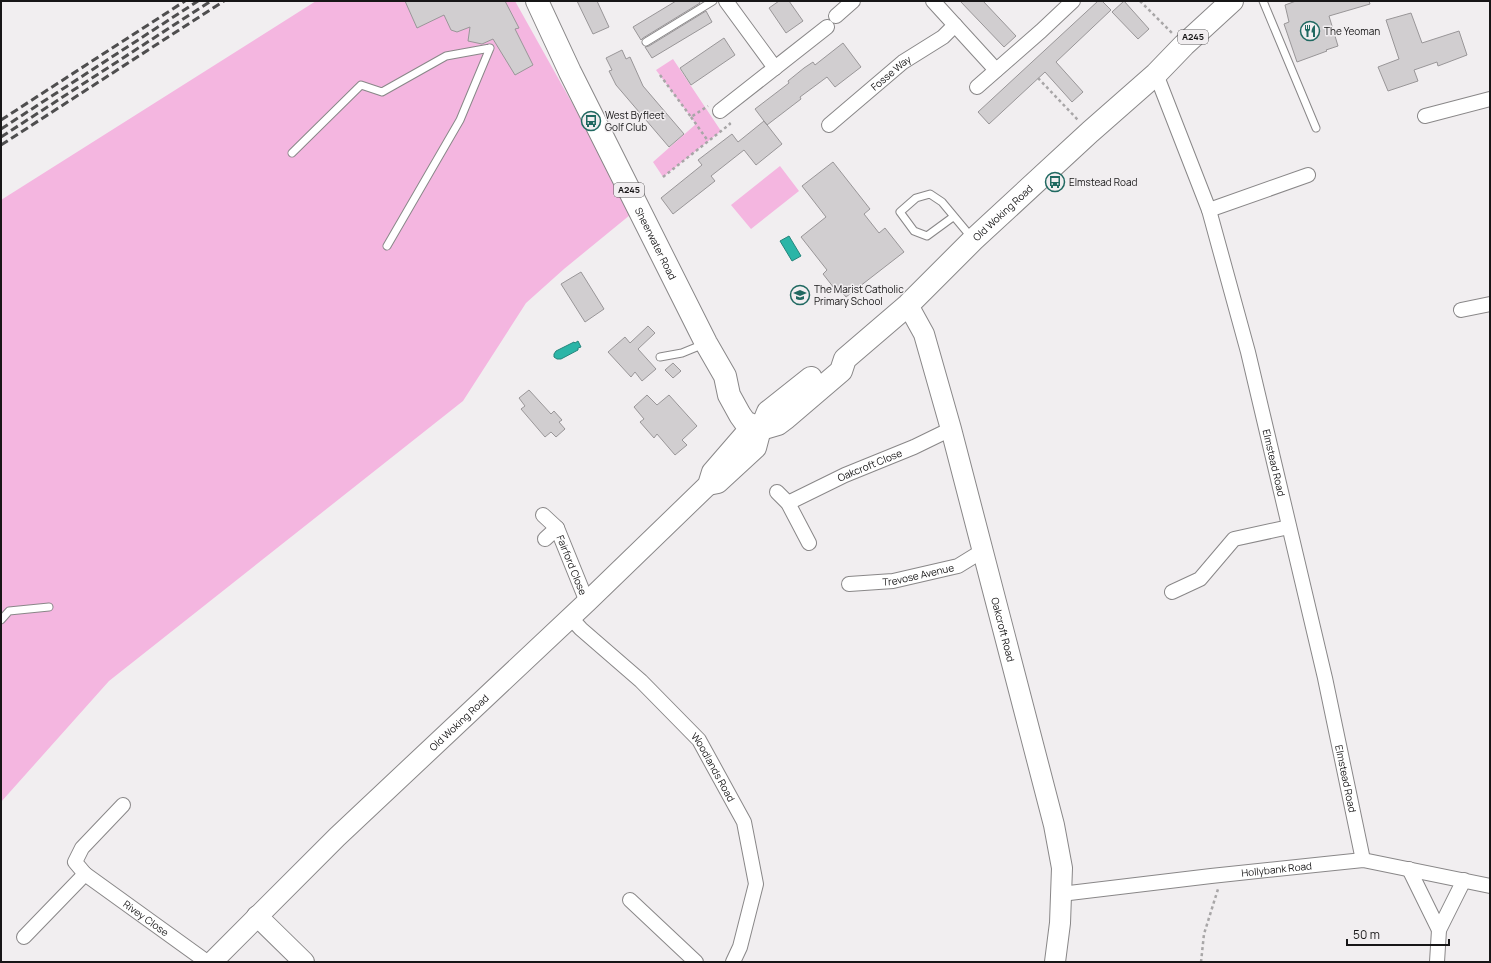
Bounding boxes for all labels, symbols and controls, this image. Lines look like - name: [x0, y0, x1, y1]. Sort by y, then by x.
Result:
- restaurant icon: The Yeoman: [1299, 20, 1321, 42]
- place label: The Yeoman: [1324, 24, 1380, 38]
- road number: A245: [1178, 30, 1208, 44]
- street label: Fosse Way: [868, 51, 914, 94]
- place label: West Byfleet Golf Club: [605, 108, 665, 134]
- bus stop icon: West Byfleet Golf Club: [580, 110, 602, 132]
- bus stop icon: Elmstead Road: [1044, 171, 1066, 193]
- place label: Elmstead Road: [1069, 175, 1138, 189]
- street label: Old Woking Road: [970, 181, 1036, 244]
- road number: A245: [614, 183, 644, 197]
- street label: Sheerwater Road: [632, 205, 680, 282]
- place label: The Marist Catholic Primary School: [814, 282, 904, 308]
- school or university icon: The Marist Catholic Primary School: [789, 284, 811, 306]
- street label: Elmstead Road: [1259, 428, 1289, 498]
- street label: Oakcroft Close: [835, 446, 904, 485]
- street label: Fairford Close: [554, 533, 590, 597]
- street label: Trevose Avenue: [882, 560, 955, 589]
- street label: Oakcroft Road: [988, 596, 1018, 663]
- street label: Old Woking Road: [426, 691, 492, 754]
- street label: Woodlands Road: [688, 729, 738, 804]
- street label: Elmstead Road: [1332, 744, 1360, 814]
- street label: Hollybank Road: [1241, 858, 1313, 880]
- street label: Rivey Close: [120, 897, 172, 939]
- scale bar: [1347, 921, 1449, 947]
- text: 50 m: [1353, 926, 1380, 943]

